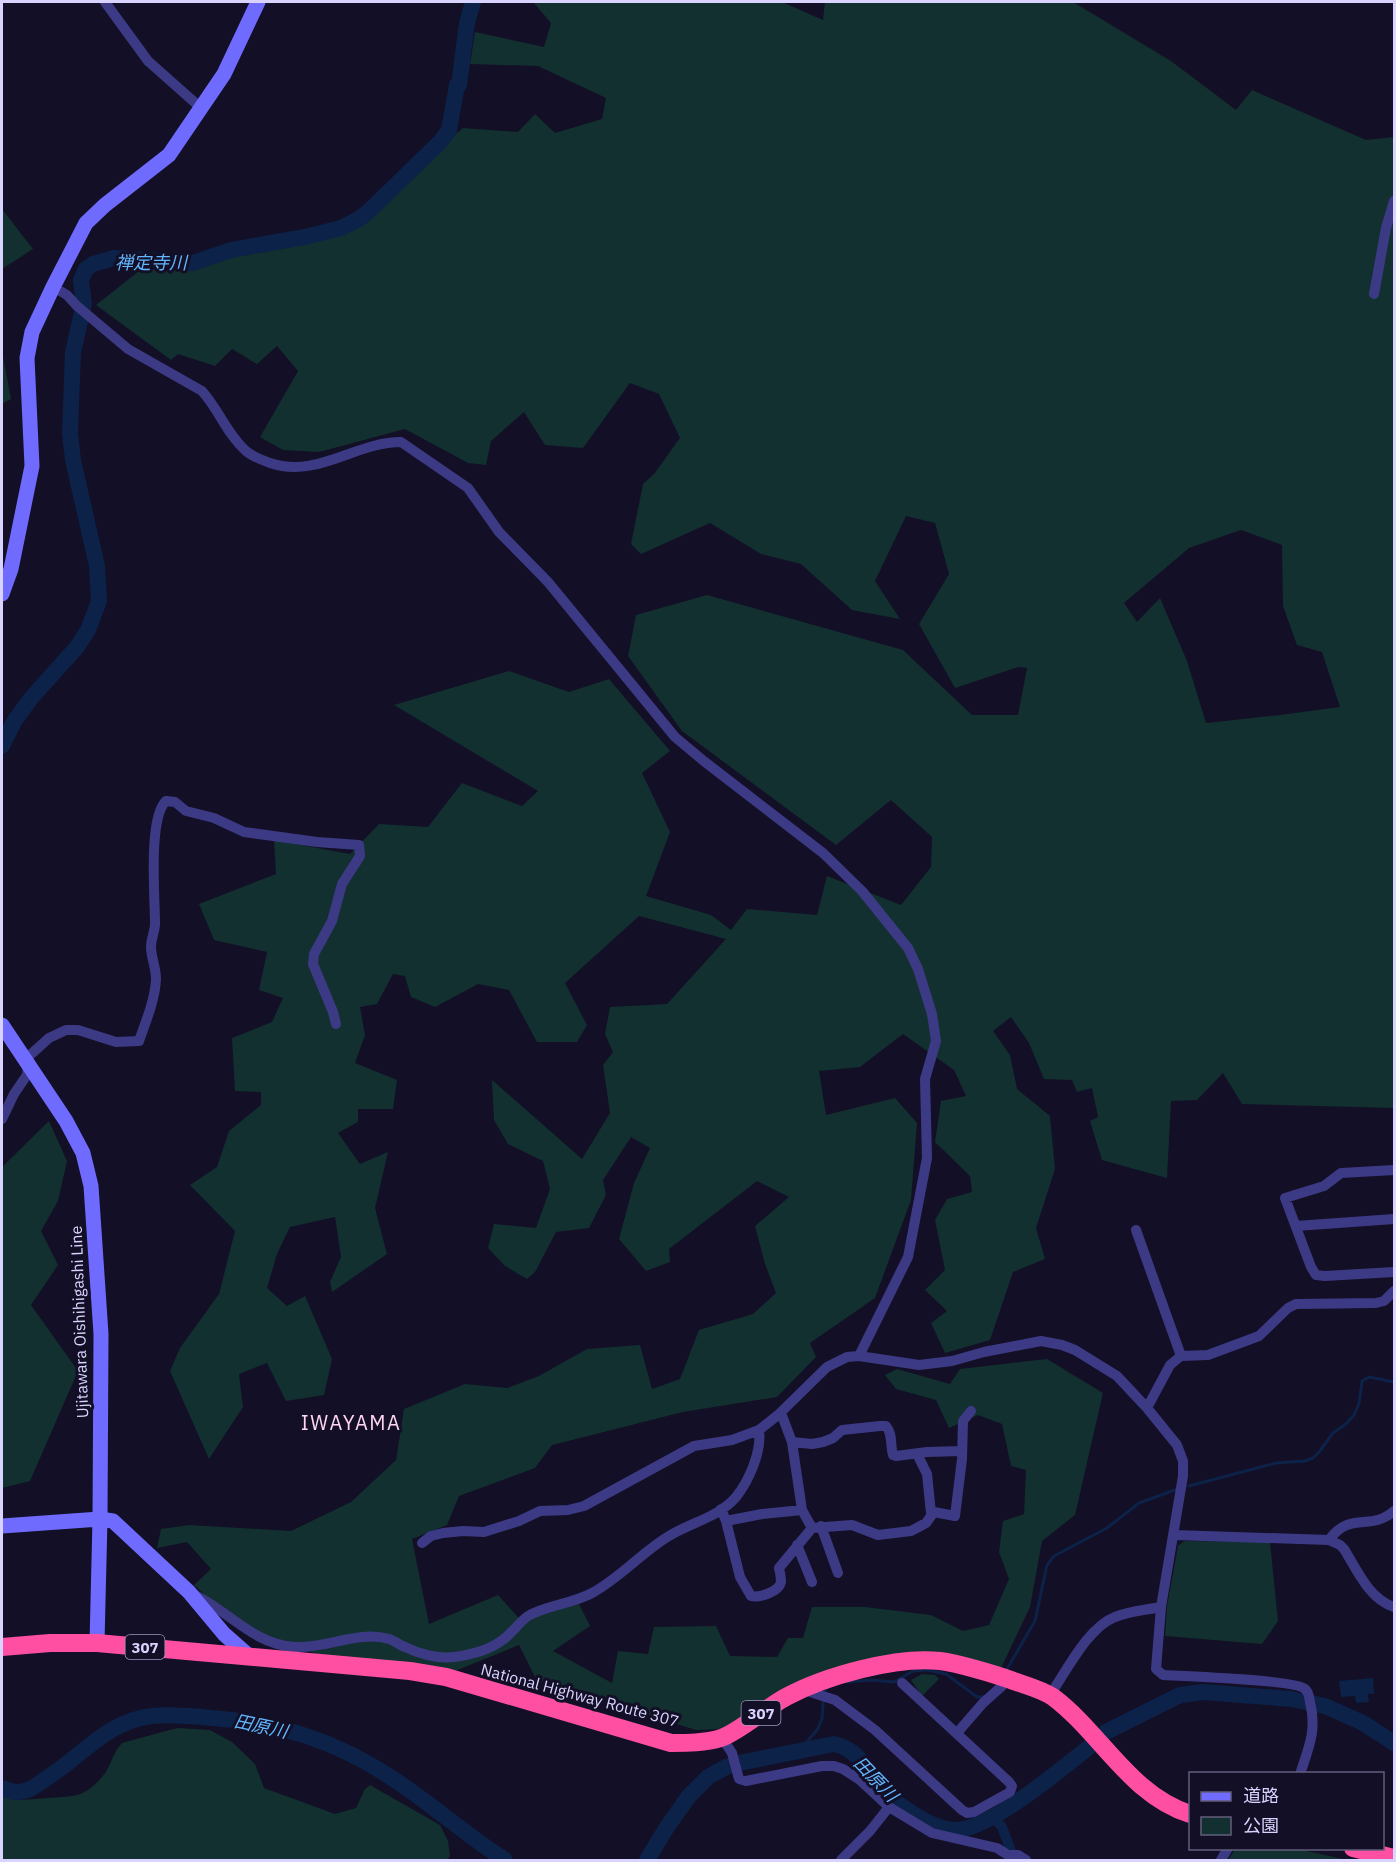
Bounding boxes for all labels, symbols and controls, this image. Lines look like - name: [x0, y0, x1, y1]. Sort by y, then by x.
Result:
- water label: 禅定寺川: [115, 251, 189, 274]
- street label: Ujitawara Oishihigashi Line: [66, 1225, 92, 1419]
- district label: IWAYAMA: [301, 1409, 401, 1436]
- road number: 307: [126, 1635, 164, 1659]
- street label: National Highway Route 307: [479, 1659, 681, 1731]
- road number: 307: [742, 1701, 780, 1725]
- water label: 田原川: [232, 1709, 292, 1743]
- water label: 田原川: [849, 1752, 904, 1808]
- legend: [1189, 1772, 1384, 1850]
- text: 道路: [1243, 1784, 1279, 1807]
- text: 公園: [1243, 1814, 1279, 1837]

